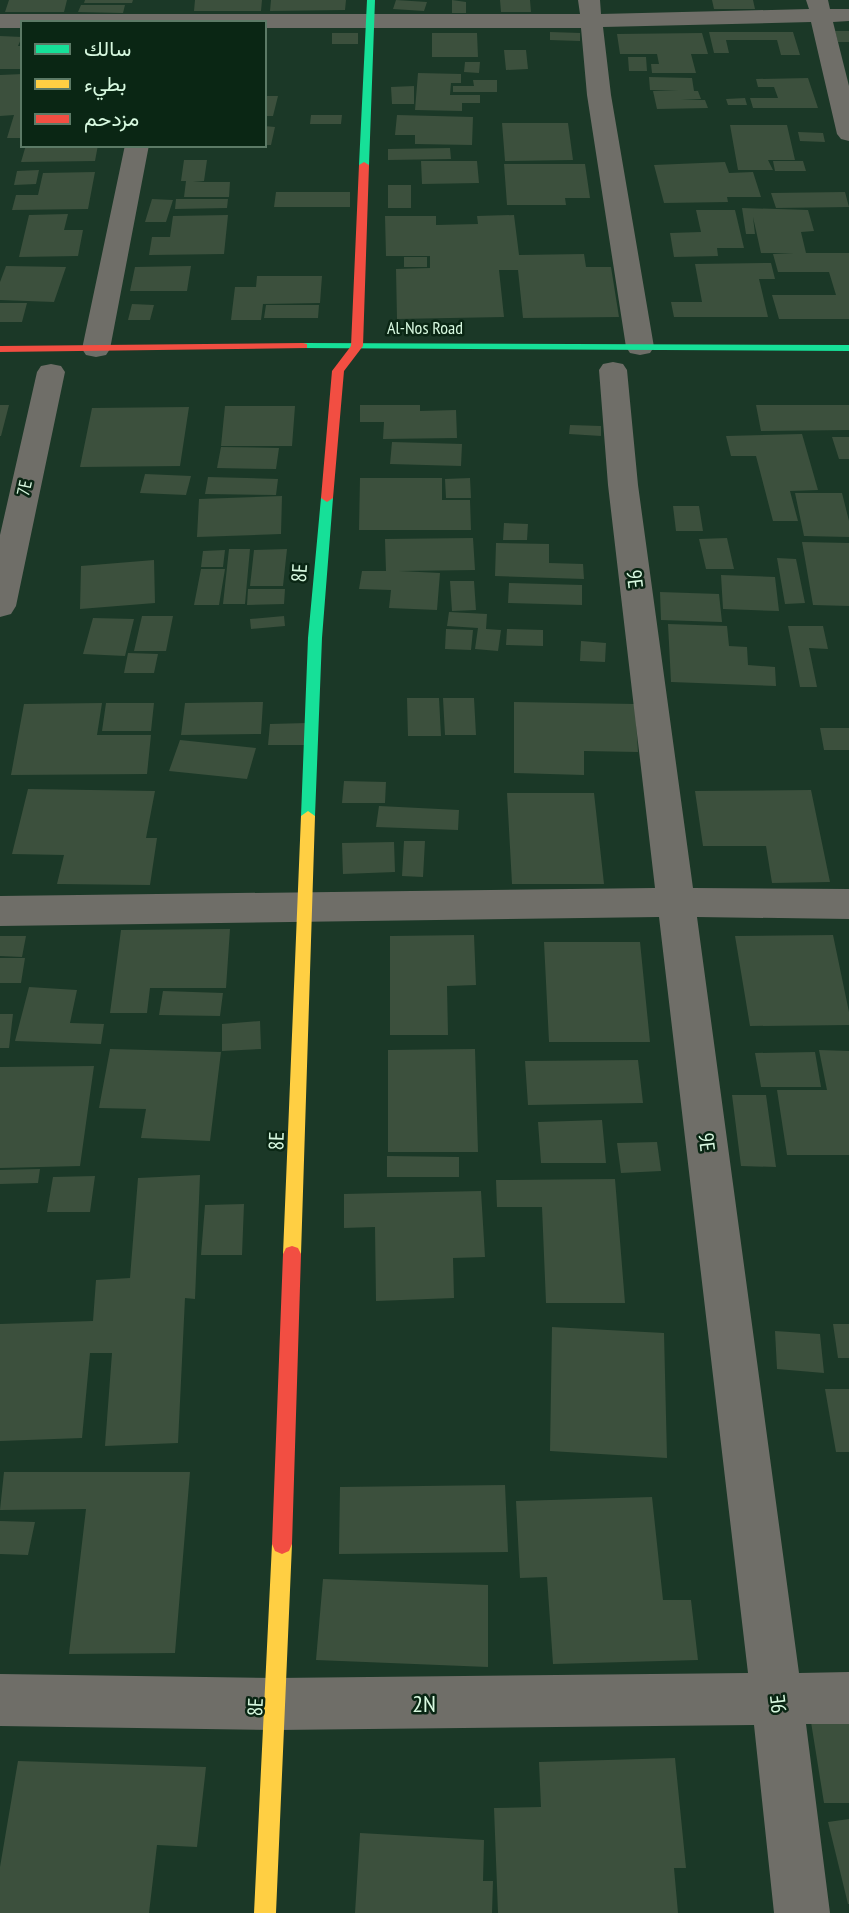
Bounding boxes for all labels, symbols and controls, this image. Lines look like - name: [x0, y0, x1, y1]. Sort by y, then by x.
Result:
- legend: [21, 21, 266, 147]
- text: سالك: [84, 35, 131, 62]
- text: بطيء: [84, 70, 127, 101]
- text: مزدحم: [84, 105, 139, 133]
- street label: Al-Nos Road: [387, 316, 463, 339]
- street label: 7E: [11, 478, 37, 498]
- street label: 8E: [285, 563, 313, 583]
- street label: 9E: [620, 568, 650, 590]
- street label: 8E: [262, 1131, 290, 1151]
- street label: 9E: [692, 1131, 722, 1153]
- street label: 2N: [412, 1688, 436, 1719]
- street label: 9E: [763, 1693, 793, 1715]
- street label: 8E: [241, 1697, 269, 1717]

